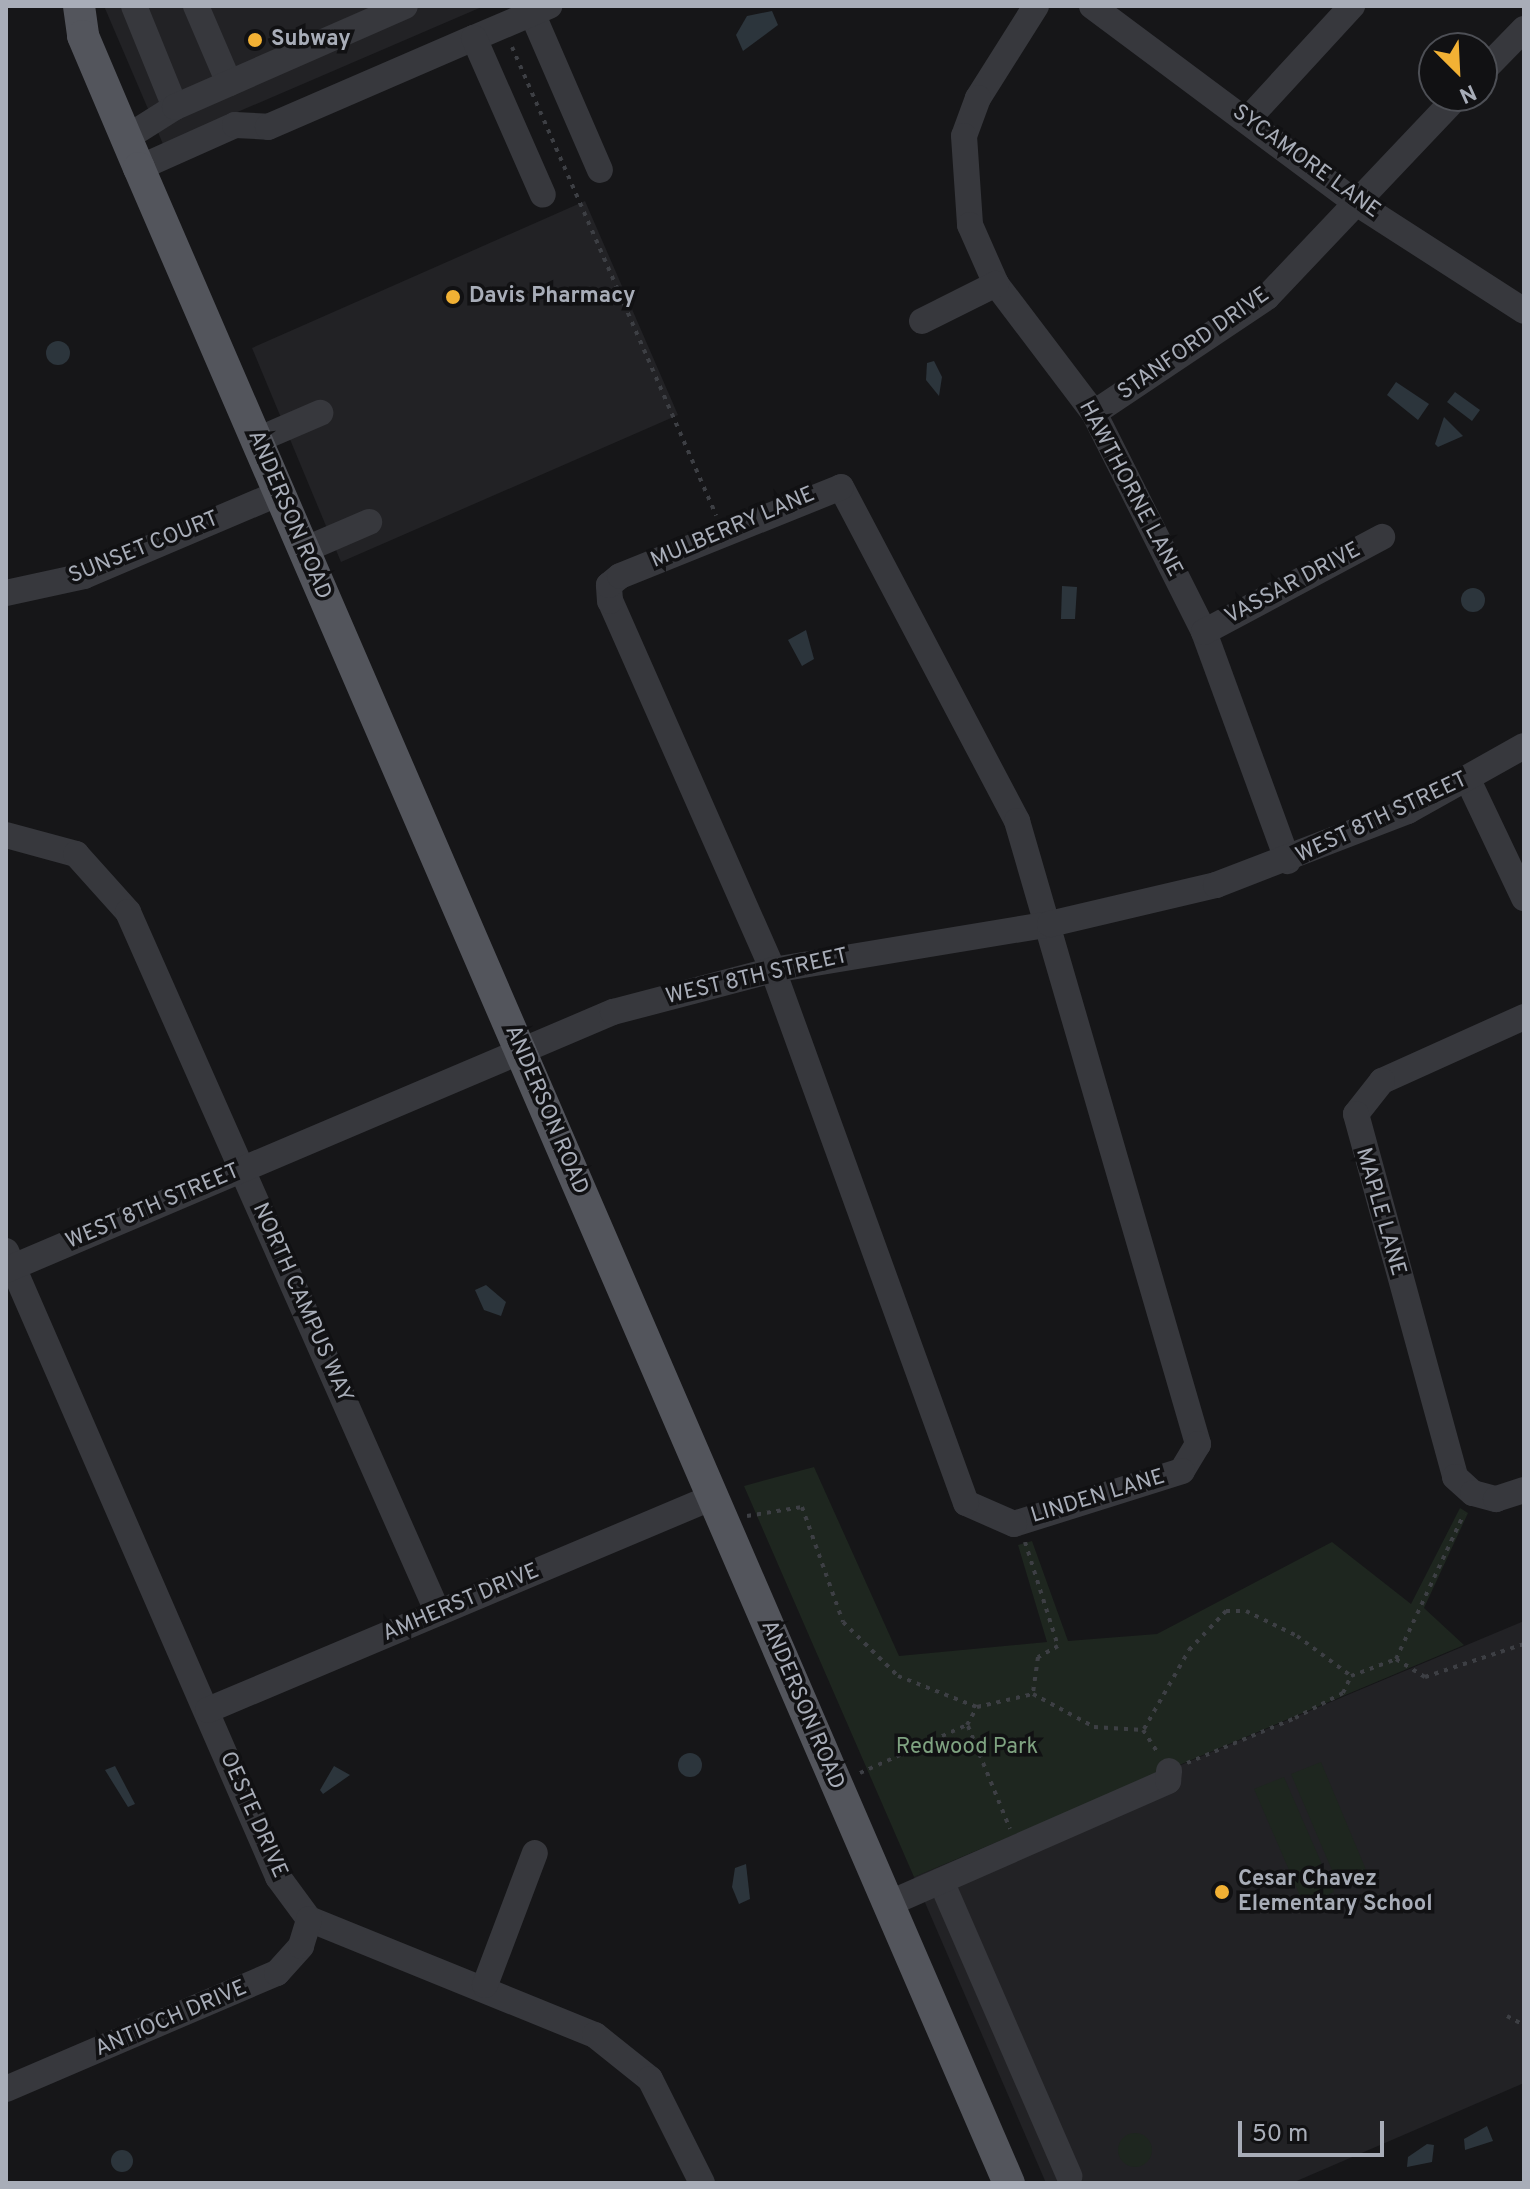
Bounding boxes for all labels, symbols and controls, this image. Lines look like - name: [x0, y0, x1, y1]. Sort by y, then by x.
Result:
- place label: Subway: [271, 27, 351, 53]
- marker: Subway: [246, 31, 264, 49]
- north arrow: [1418, 32, 1498, 112]
- text: N: [1454, 77, 1480, 108]
- street label: SYCAMORE LANE: [1227, 100, 1385, 224]
- street label: STANFORD DRIVE: [1113, 282, 1275, 406]
- place label: Davis Pharmacy: [469, 284, 635, 310]
- marker: Davis Pharmacy: [444, 288, 462, 306]
- street label: HAWTHORNE LANE: [1072, 396, 1188, 582]
- street label: ANDERSON ROAD: [241, 426, 337, 604]
- street label: MULBERRY LANE: [647, 481, 819, 575]
- street label: SUNSET COURT: [65, 506, 223, 590]
- street label: VASSAR DRIVE: [1221, 537, 1365, 631]
- street label: WEST 8TH STREET: [1292, 766, 1472, 870]
- street label: WEST 8TH STREET: [663, 943, 851, 1011]
- street label: ANDERSON ROAD: [498, 1021, 594, 1199]
- street label: MAPLE LANE: [1349, 1145, 1411, 1279]
- street label: WEST 8TH STREET: [62, 1158, 244, 1256]
- street label: NORTH CAMPUS WAY: [246, 1199, 358, 1407]
- street label: LINDEN LANE: [1028, 1464, 1168, 1530]
- street label: AMHERST DRIVE: [378, 1558, 544, 1648]
- street label: ANDERSON ROAD: [754, 1616, 850, 1794]
- park label: Redwood Park: [896, 1735, 1038, 1761]
- street label: OESTE DRIVE: [213, 1748, 293, 1882]
- place label: Cesar Chavez Elementary School: [1238, 1866, 1433, 1918]
- marker: Cesar Chavez Elementary School: [1213, 1883, 1231, 1901]
- street label: ANTIOCH DRIVE: [91, 1975, 251, 2063]
- scale bar: [1242, 2105, 1388, 2155]
- text: 50 m: [1252, 2120, 1308, 2150]

